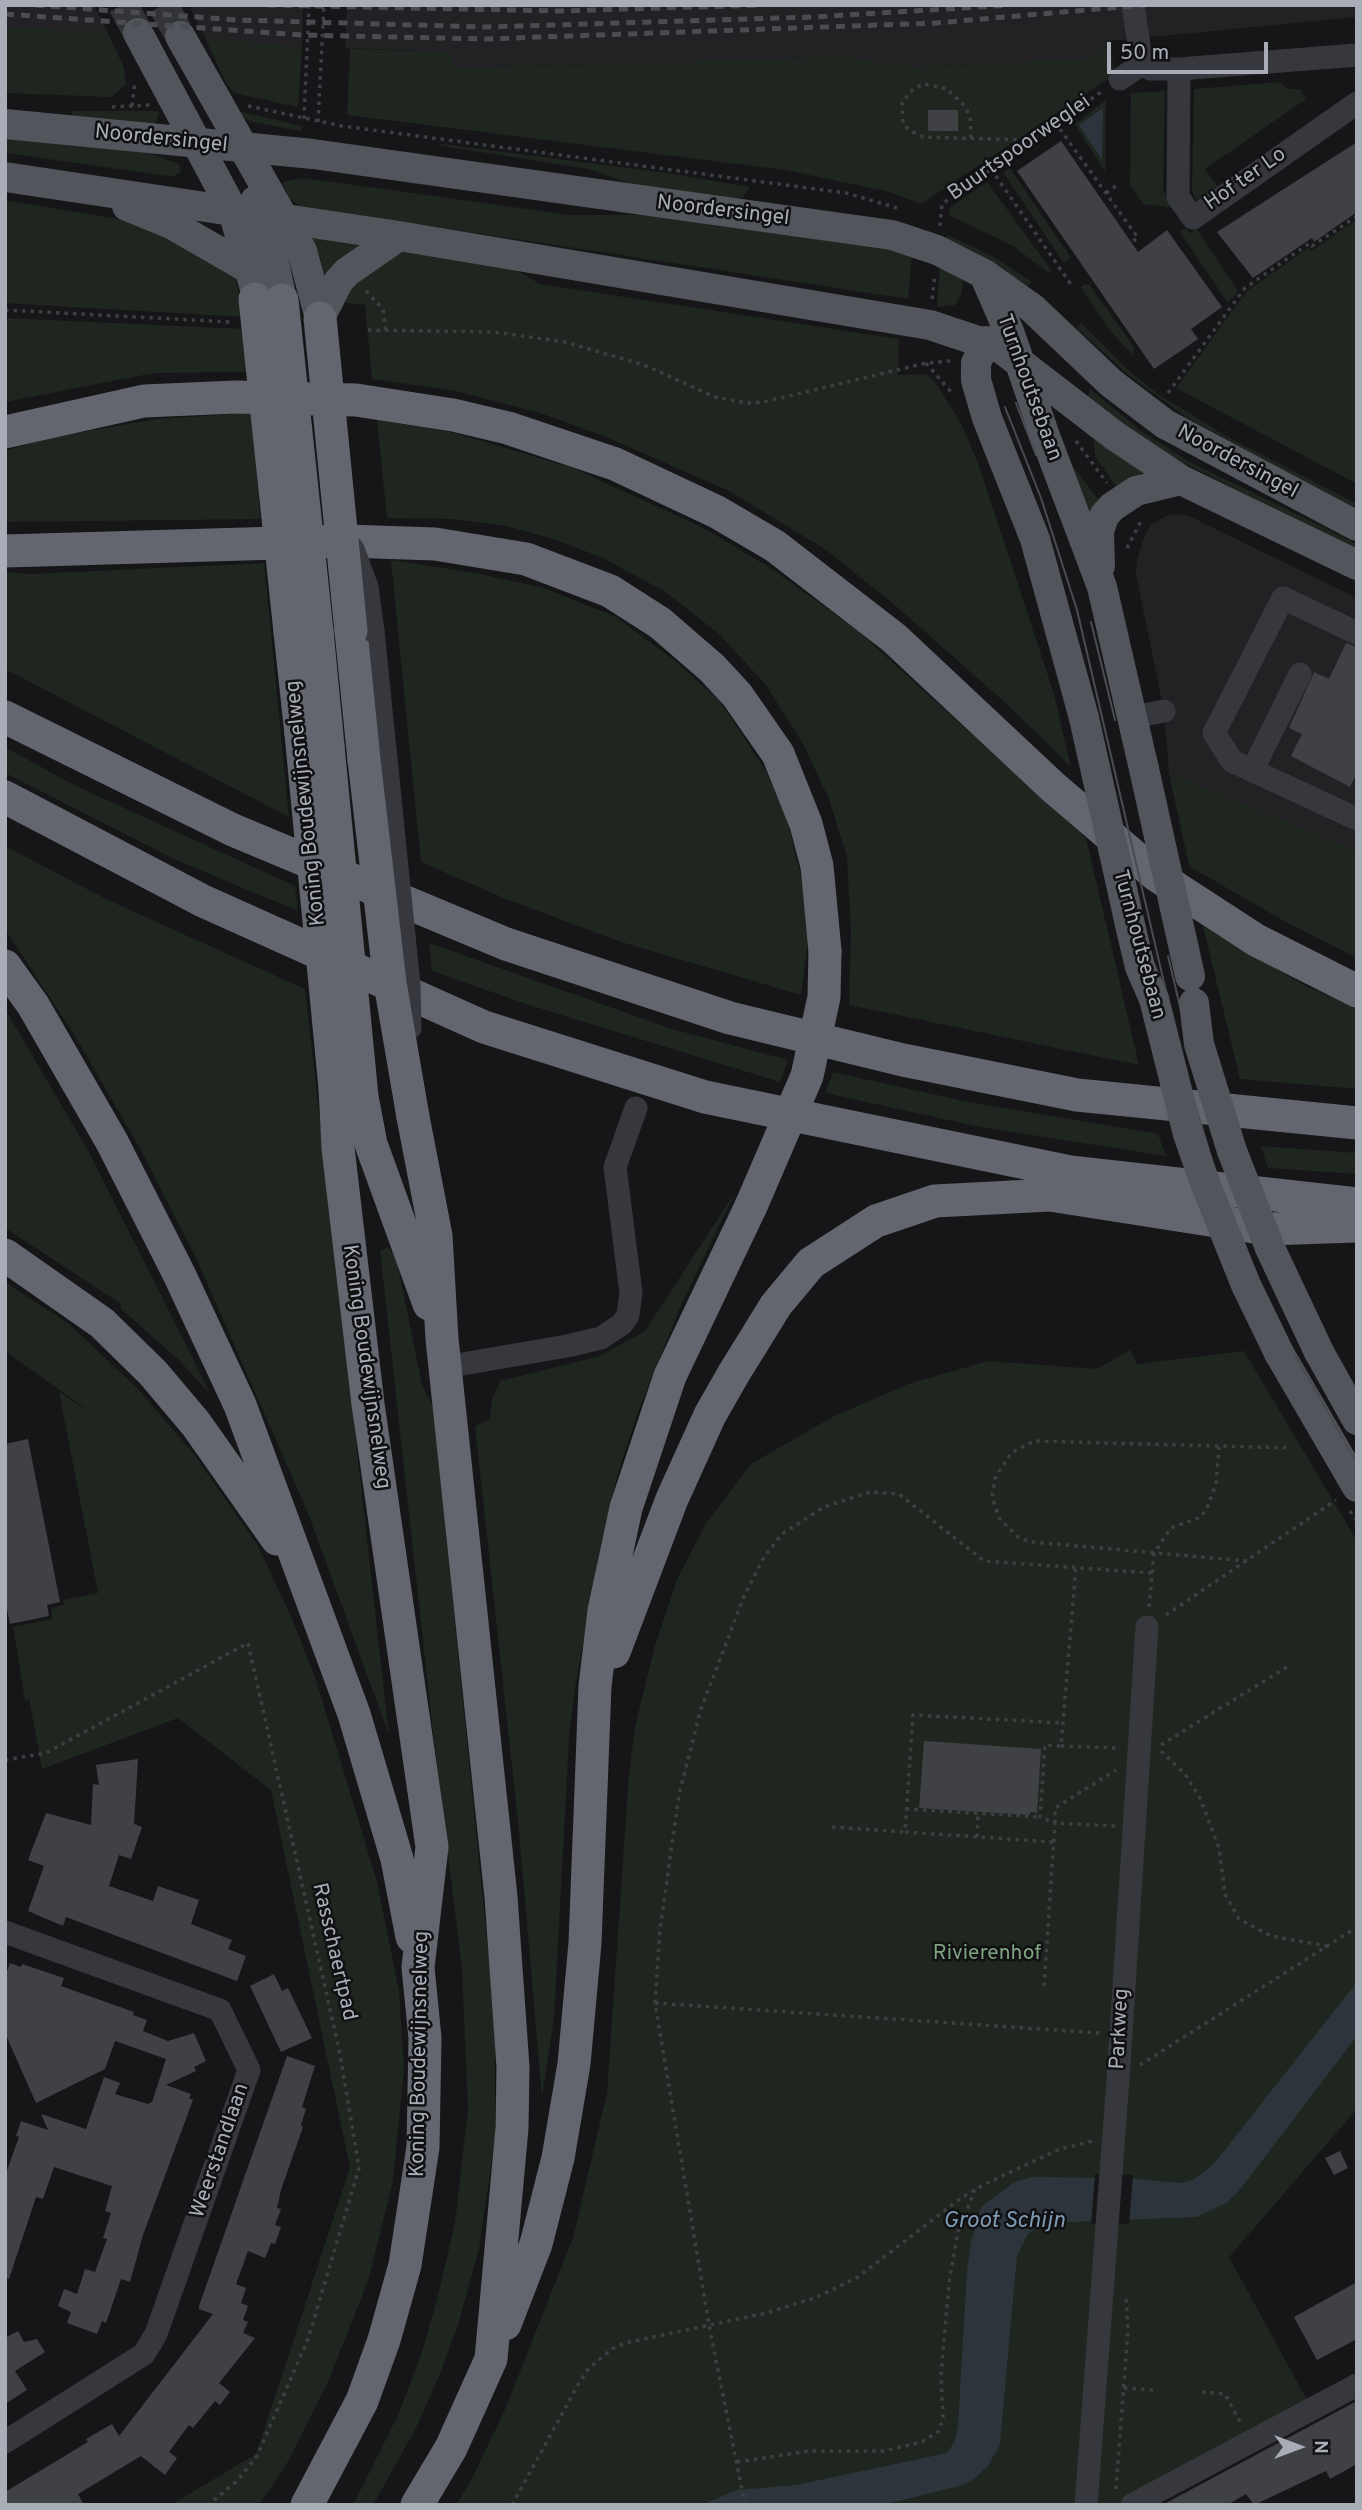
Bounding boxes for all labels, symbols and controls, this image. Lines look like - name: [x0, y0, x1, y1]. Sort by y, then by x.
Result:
- scale bar: [1110, 28, 1271, 72]
- text: 50 m: [1120, 40, 1169, 67]
- street label: Buurtspoorweglei: [944, 90, 1096, 208]
- street label: Noordersingel: [93, 121, 229, 159]
- street label: Hof ter Lo: [1200, 143, 1292, 217]
- street label: Noordersingel: [655, 191, 791, 233]
- street label: Turnhoutsebaan: [990, 311, 1066, 465]
- street label: Noordersingel: [1172, 421, 1302, 505]
- street label: Koning Boudewijnsnelweg: [282, 679, 332, 927]
- street label: Turnhoutsebaan: [1106, 867, 1170, 1023]
- street label: Koning Boudewijnsnelweg: [335, 1243, 395, 1491]
- street label: Rasschaertpad: [305, 1881, 361, 2023]
- street label: Koning Boudewijnsnelweg: [406, 1931, 436, 2177]
- park label: Rivierenhof: [933, 1942, 1041, 1968]
- street label: Parkweg: [1106, 1988, 1136, 2070]
- street label: Weerstandlaan: [186, 2080, 256, 2222]
- water label: Groot Schijn: [943, 2208, 1065, 2236]
- north arrow: [1264, 2412, 1334, 2482]
- text: N: [1308, 2440, 1332, 2454]

